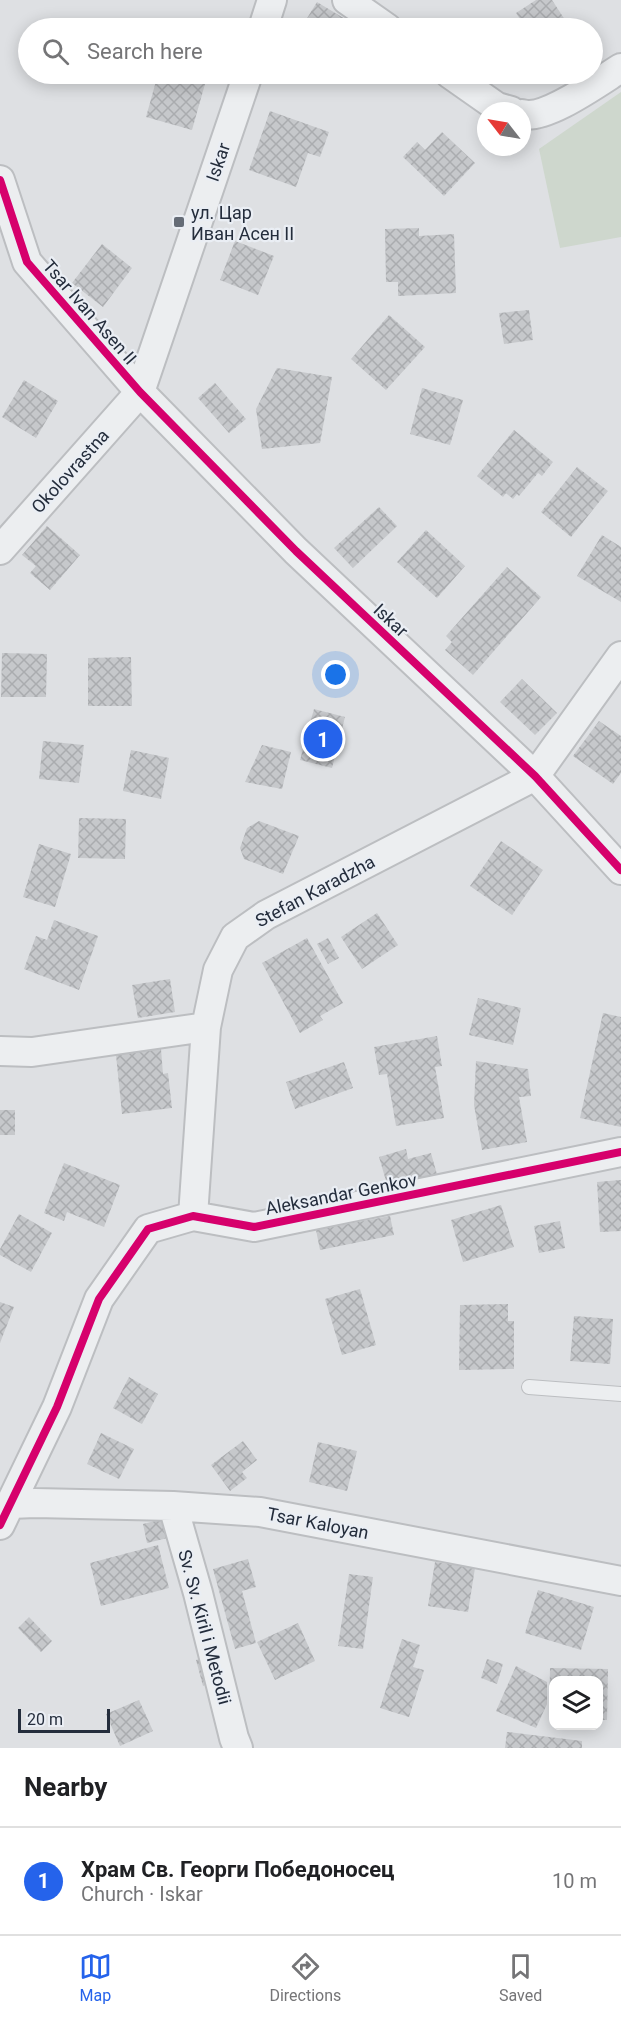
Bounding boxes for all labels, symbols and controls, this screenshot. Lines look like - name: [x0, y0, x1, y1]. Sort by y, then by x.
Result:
- search box: [18, 18, 603, 84]
- icon: search: [39, 35, 72, 68]
- text: Search here: [87, 39, 203, 64]
- north arrow: [477, 102, 531, 156]
- street label: Iskar: [202, 140, 234, 184]
- place label: ул. Цар Иван Асен ІІ: [191, 202, 294, 244]
- marker: ул. Цар Иван Асен ІІ: [172, 215, 186, 229]
- street label: Tsar Ivan Asen II: [39, 255, 141, 369]
- street label: Okolovrastna: [27, 425, 113, 517]
- street label: Iskar: [370, 599, 412, 641]
- your location: [321, 660, 350, 689]
- pin: 1: [304, 716, 342, 762]
- street label: Stefan Karadzha: [252, 851, 378, 931]
- street label: Aleksandar Genkov: [263, 1169, 419, 1219]
- street label: Tsar Kaloyan: [265, 1503, 371, 1543]
- street label: Sv. Sv. Kiril i Metodii: [174, 1547, 236, 1707]
- map controls: [549, 1676, 603, 1730]
- button: layers: [549, 1676, 603, 1730]
- scale bar: [18, 1706, 110, 1734]
- text: 20 m: [27, 1710, 63, 1729]
- text: Nearby: [24, 1772, 107, 1802]
- text: Храм Св. Георги Победоносец: [81, 1857, 394, 1882]
- text: 1: [38, 1869, 49, 1893]
- text: 10 m: [552, 1869, 597, 1893]
- text: Church · Iskar: [81, 1882, 203, 1906]
- tab: Map: [79, 1950, 112, 2005]
- tab: Directions: [269, 1950, 341, 2005]
- tab: Saved: [499, 1950, 542, 2005]

